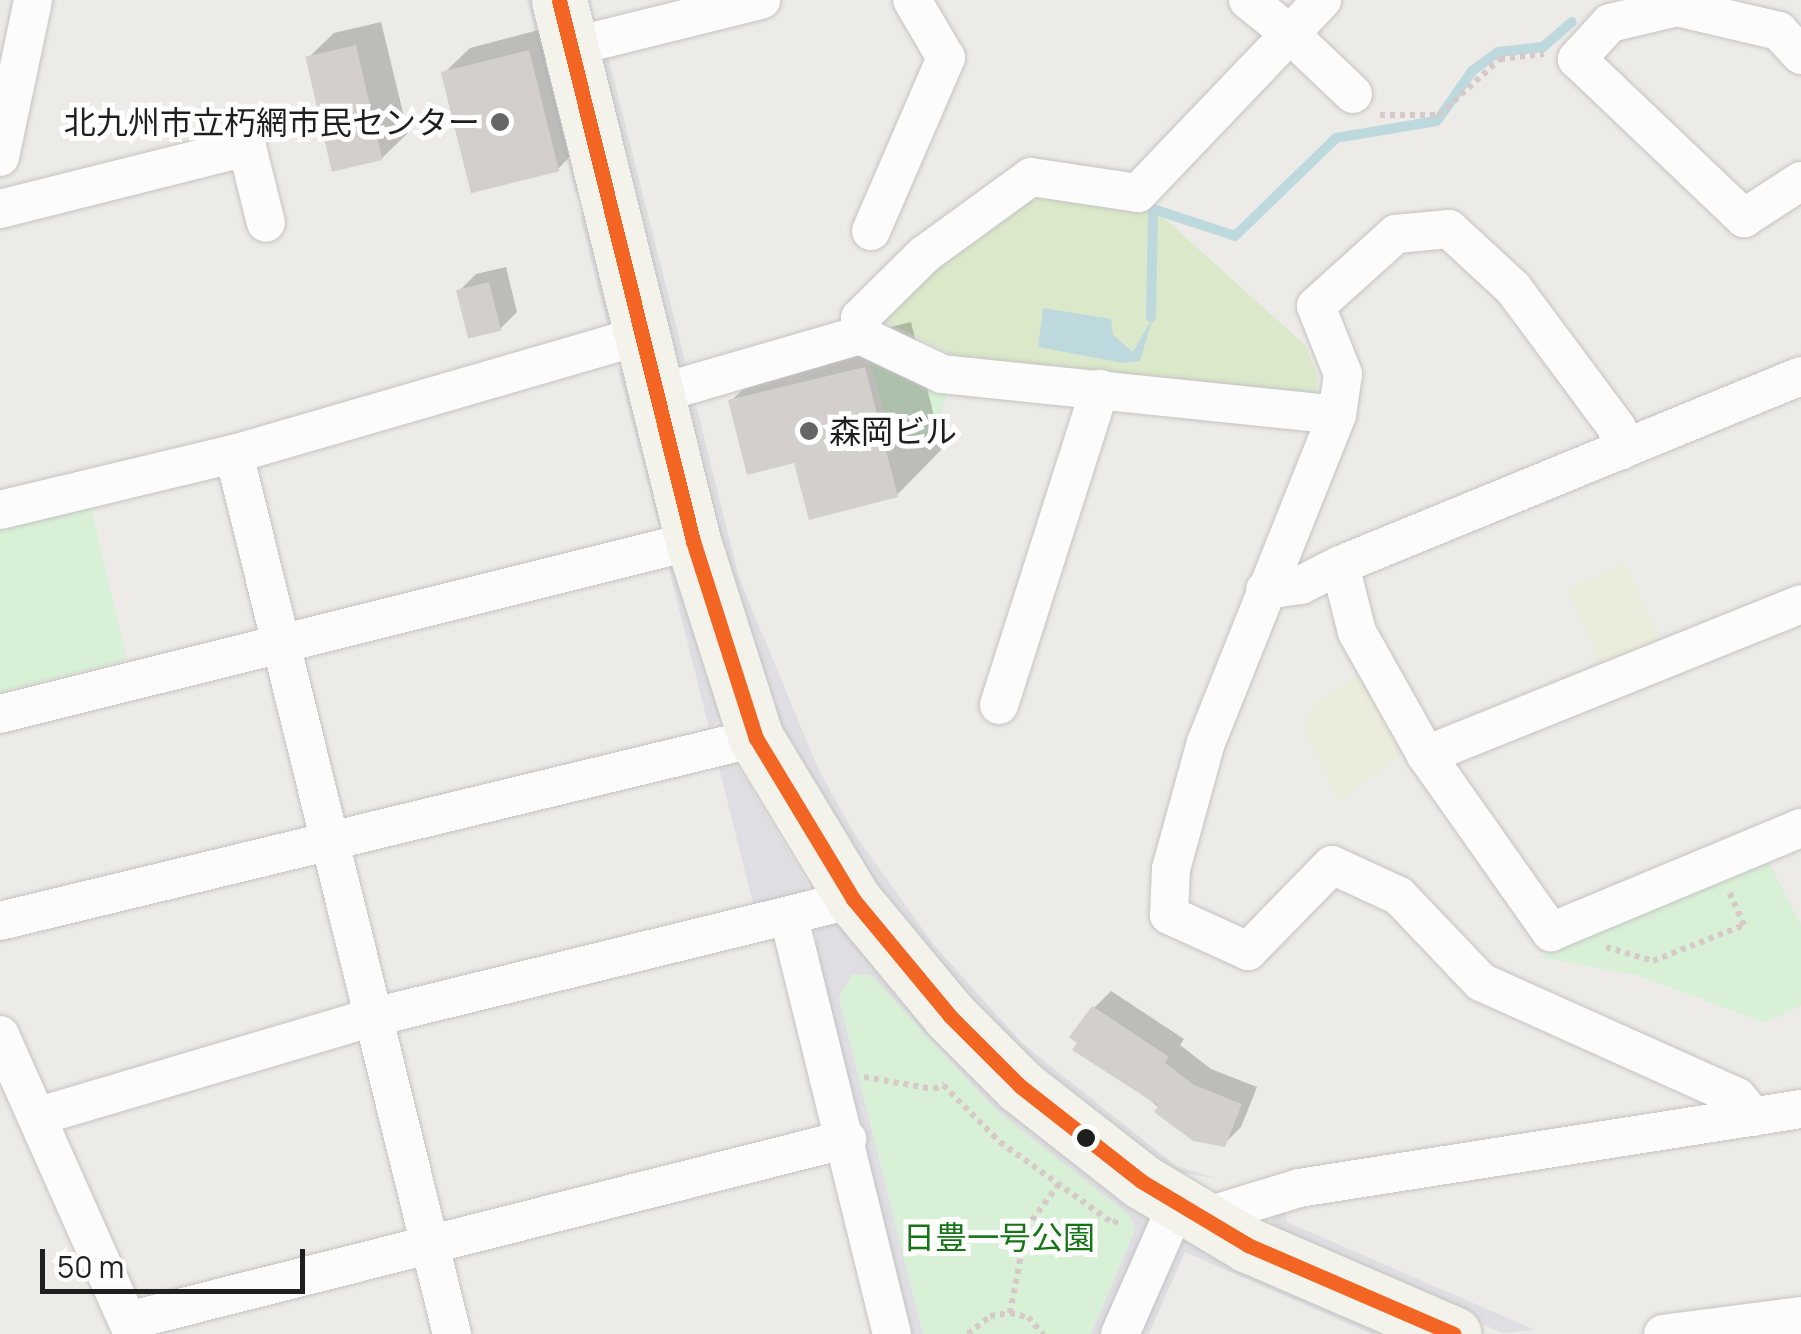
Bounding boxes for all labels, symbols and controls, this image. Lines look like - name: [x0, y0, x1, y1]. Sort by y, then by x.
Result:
- place label: 北九州市立朽網市民センター: [64, 103, 480, 141]
- marker: 北九州市立朽網市民センター: [489, 111, 511, 133]
- place label: 森岡ビル: [829, 412, 957, 450]
- marker: 森岡ビル: [798, 420, 820, 442]
- unlabelled marker: [1076, 1128, 1096, 1148]
- park label: 日豊一号公園: [903, 1218, 1095, 1256]
- scale bar: [45, 1229, 310, 1291]
- text: 50 m: [57, 1246, 124, 1287]

